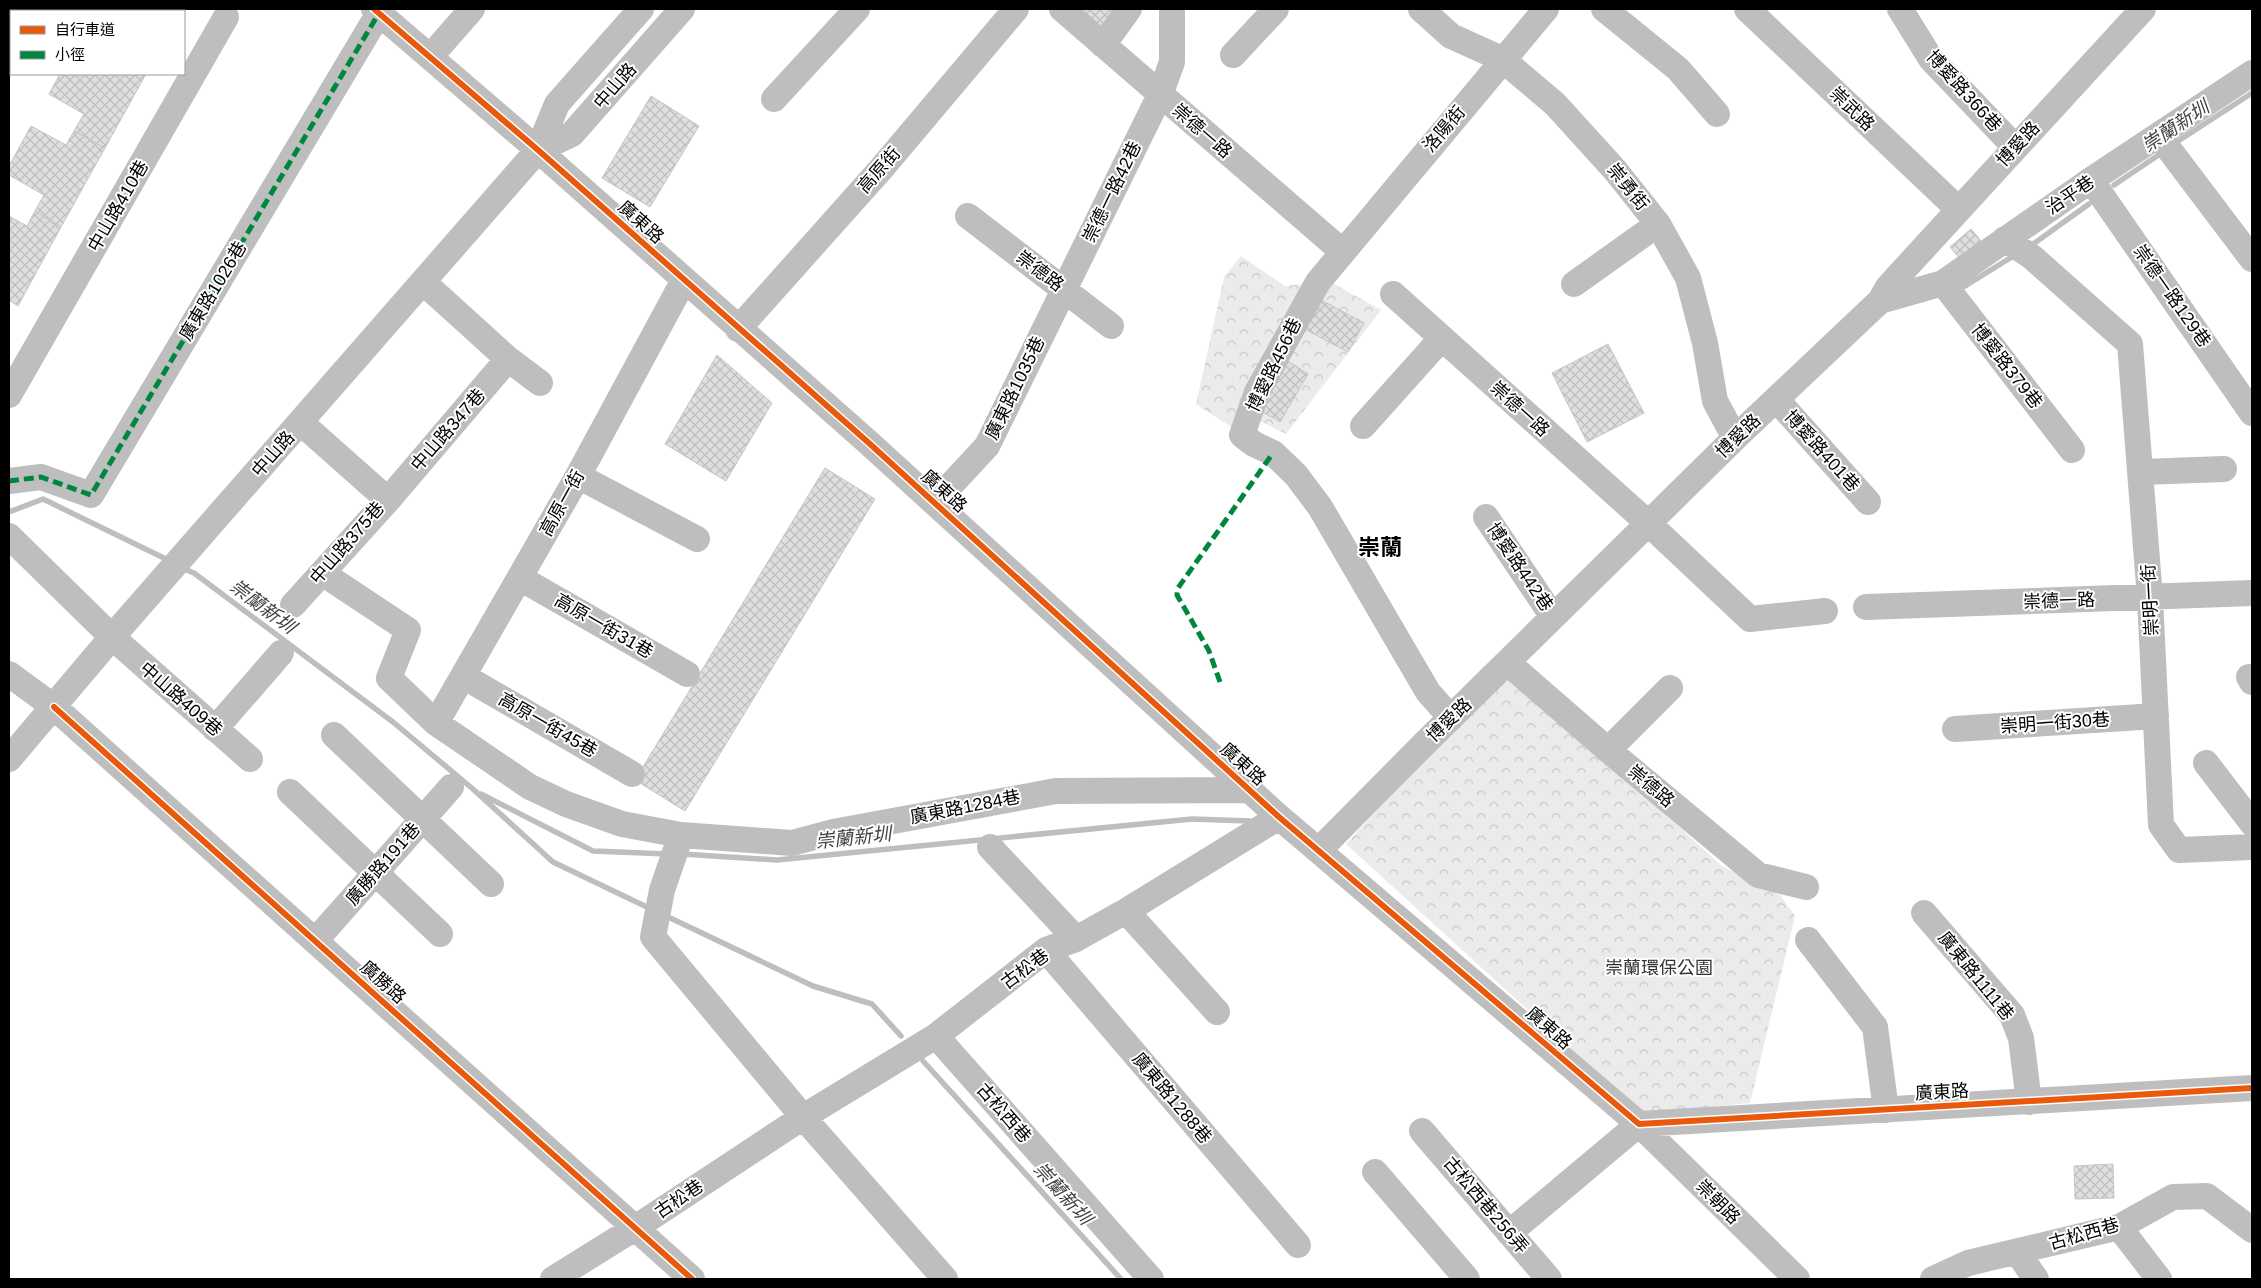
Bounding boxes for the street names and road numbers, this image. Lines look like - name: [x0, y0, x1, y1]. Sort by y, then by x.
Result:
- street label: 博愛路366巷: [1922, 46, 2006, 136]
- street label: 中山路: [590, 59, 640, 113]
- street label: 崇武路: [1826, 83, 1878, 135]
- street label: 崇德一路: [1168, 100, 1236, 162]
- street label: 洛陽街: [1419, 102, 1469, 156]
- street label: 博愛路: [1992, 117, 2044, 171]
- street label: 崇德一路42巷: [1079, 138, 1145, 246]
- street label: 高原街: [854, 143, 904, 197]
- street label: 中山路410巷: [84, 157, 152, 255]
- street label: 崇勇街: [1603, 160, 1653, 214]
- street label: 治平巷: [2042, 172, 2098, 218]
- street label: 廣東路: [614, 197, 668, 247]
- street label: 廣東路1026巷: [176, 238, 250, 344]
- street label: 崇德一路129巷: [2129, 241, 2215, 351]
- street label: 崇德路: [1012, 247, 1068, 295]
- street label: 博愛路456巷: [1243, 315, 1305, 415]
- street label: 博愛路379巷: [1968, 320, 2046, 412]
- street label: 廣東路1035巷: [981, 333, 1049, 443]
- street label: 崇德一路: [1487, 377, 1553, 441]
- street label: 中山路347巷: [407, 385, 489, 475]
- street label: 博愛路401巷: [1780, 406, 1864, 496]
- street label: 博愛路: [1712, 410, 1764, 462]
- street label: 中山路: [248, 427, 298, 481]
- street label: 廣東路: [917, 466, 971, 516]
- street label: 高原一街: [536, 467, 588, 539]
- street label: 中山路375巷: [306, 498, 388, 588]
- street label: 博愛路442巷: [1483, 519, 1557, 615]
- street label: 崇明一街: [2138, 564, 2162, 636]
- street label: 高原一街31巷: [551, 590, 657, 662]
- street label: 崇德一路: [2023, 590, 2095, 612]
- street label: 中山路409巷: [136, 658, 226, 740]
- street label: 高原一街45巷: [495, 689, 601, 761]
- street label: 博愛路: [1423, 694, 1475, 746]
- street label: 崇明一街30巷: [1999, 709, 2111, 737]
- street label: 廣東路: [1216, 739, 1270, 789]
- street label: 崇德路: [1624, 761, 1678, 811]
- street label: 廣東路1284巷: [908, 786, 1022, 828]
- street label: 廣勝路191巷: [342, 819, 424, 909]
- street label: 廣東路1111巷: [1934, 928, 2018, 1024]
- street label: 古松巷: [997, 945, 1053, 993]
- street label: 廣勝路: [356, 957, 410, 1007]
- street label: 廣東路: [1522, 1003, 1576, 1053]
- street label: 廣東路1288巷: [1128, 1049, 1216, 1147]
- street label: 古松西巷: [973, 1079, 1035, 1147]
- street label: 廣東路: [1915, 1081, 1969, 1103]
- street label: 古松西巷256弄: [1440, 1153, 1532, 1257]
- street label: 古松巷: [651, 1176, 707, 1222]
- street label: 崇朝路: [1692, 1176, 1744, 1228]
- street label: 古松西巷: [2047, 1214, 2121, 1254]

